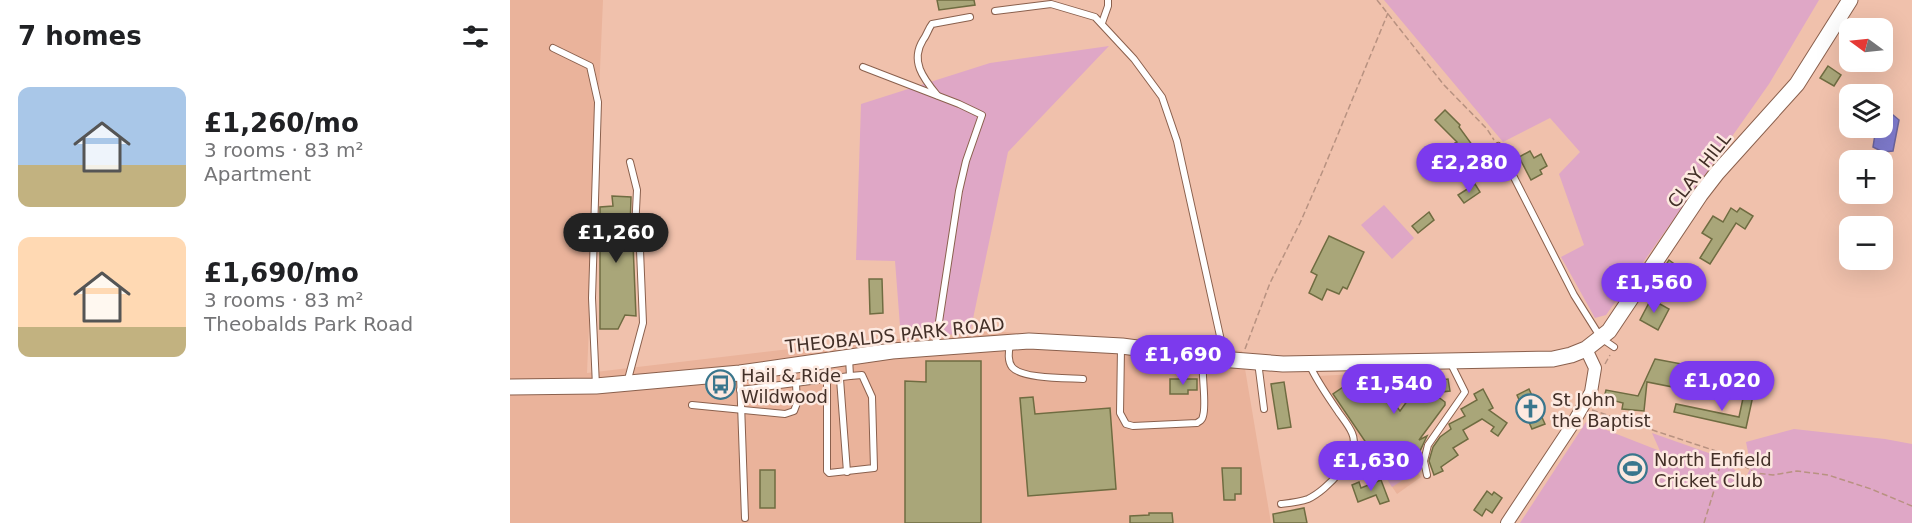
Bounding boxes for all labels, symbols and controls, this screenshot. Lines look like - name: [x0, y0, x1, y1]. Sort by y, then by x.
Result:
- north arrow: [1839, 18, 1893, 72]
- map controls: [1839, 18, 1893, 270]
- icon: filters: [459, 20, 492, 53]
- text: 7 homes: [18, 21, 142, 51]
- button: layers: [1839, 84, 1893, 138]
- text: £1,260/mo: [204, 108, 359, 138]
- icon: home: [66, 111, 138, 183]
- street label: CLAY HILL: [1663, 128, 1735, 212]
- text: 3 rooms · 83 m²: [204, 138, 364, 162]
- pin: £2,280: [1420, 143, 1518, 194]
- text: £2,280: [1430, 150, 1508, 174]
- button: +: [1839, 150, 1893, 204]
- text: Apartment: [204, 162, 311, 186]
- pin: £1,260: [567, 213, 665, 264]
- button: −: [1839, 216, 1893, 270]
- text: £1,260: [577, 220, 655, 244]
- text: £1,690/mo: [204, 258, 359, 288]
- icon: home: [66, 261, 138, 333]
- pin: £1,560: [1605, 263, 1703, 314]
- text: £1,560: [1615, 270, 1693, 294]
- text: 3 rooms · 83 m²: [204, 288, 364, 312]
- text: Theobalds Park Road: [204, 312, 413, 336]
- street label: THEOBALDS PARK ROAD: [783, 313, 1006, 357]
- pin: £1,690: [1134, 335, 1232, 386]
- text: £1,690: [1144, 342, 1222, 366]
- pin: £1,020: [1673, 361, 1771, 412]
- pin: £1,540: [1345, 364, 1443, 415]
- place label: Hail & Ride Wildwood: [741, 365, 841, 407]
- text: £1,020: [1683, 368, 1761, 392]
- bus stop icon: Hail & Ride Wildwood: [704, 369, 736, 401]
- text: £1,540: [1355, 371, 1433, 395]
- place label: St John the Baptist: [1552, 389, 1651, 431]
- church icon: St John the Baptist: [1515, 393, 1547, 425]
- pin: £1,630: [1322, 441, 1420, 492]
- text: £1,630: [1332, 448, 1410, 472]
- place label: North Enfield Cricket Club: [1654, 449, 1772, 491]
- sports icon: North Enfield Cricket Club: [1617, 453, 1649, 485]

